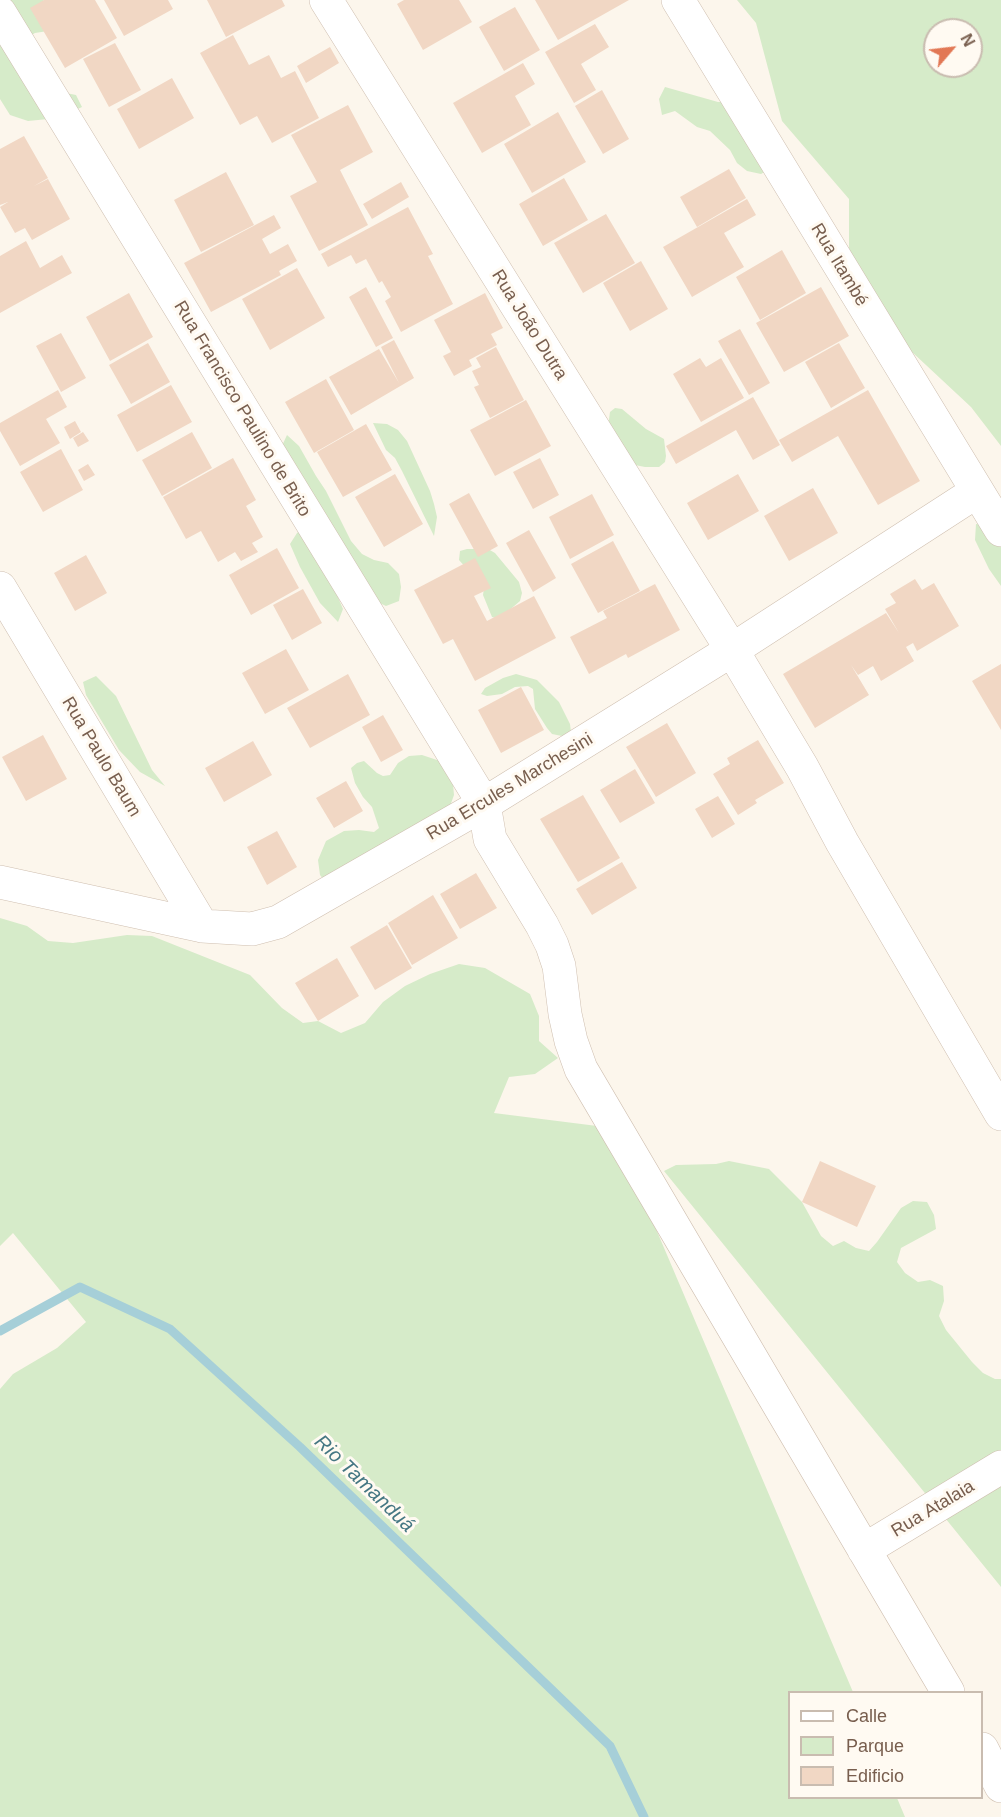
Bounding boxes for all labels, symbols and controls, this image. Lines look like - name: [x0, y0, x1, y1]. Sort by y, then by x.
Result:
- north arrow: [923, 18, 983, 78]
- text: N: [957, 31, 978, 49]
- street label: Rua Itambé: [806, 220, 872, 310]
- street label: Rua João Dutra: [486, 266, 572, 384]
- street label: Rua Francisco Paulino de Brito: [169, 297, 315, 521]
- street label: Rua Paulo Baum: [57, 693, 145, 821]
- street label: Rua Ercules Marchesini: [423, 729, 597, 845]
- water label: Rio Tamanduá: [309, 1430, 419, 1538]
- street label: Rua Atalaia: [888, 1476, 978, 1542]
- legend: [788, 1691, 983, 1799]
- text: Calle: [846, 1706, 887, 1726]
- text: Parque: [846, 1736, 904, 1756]
- text: Edificio: [846, 1766, 904, 1786]

